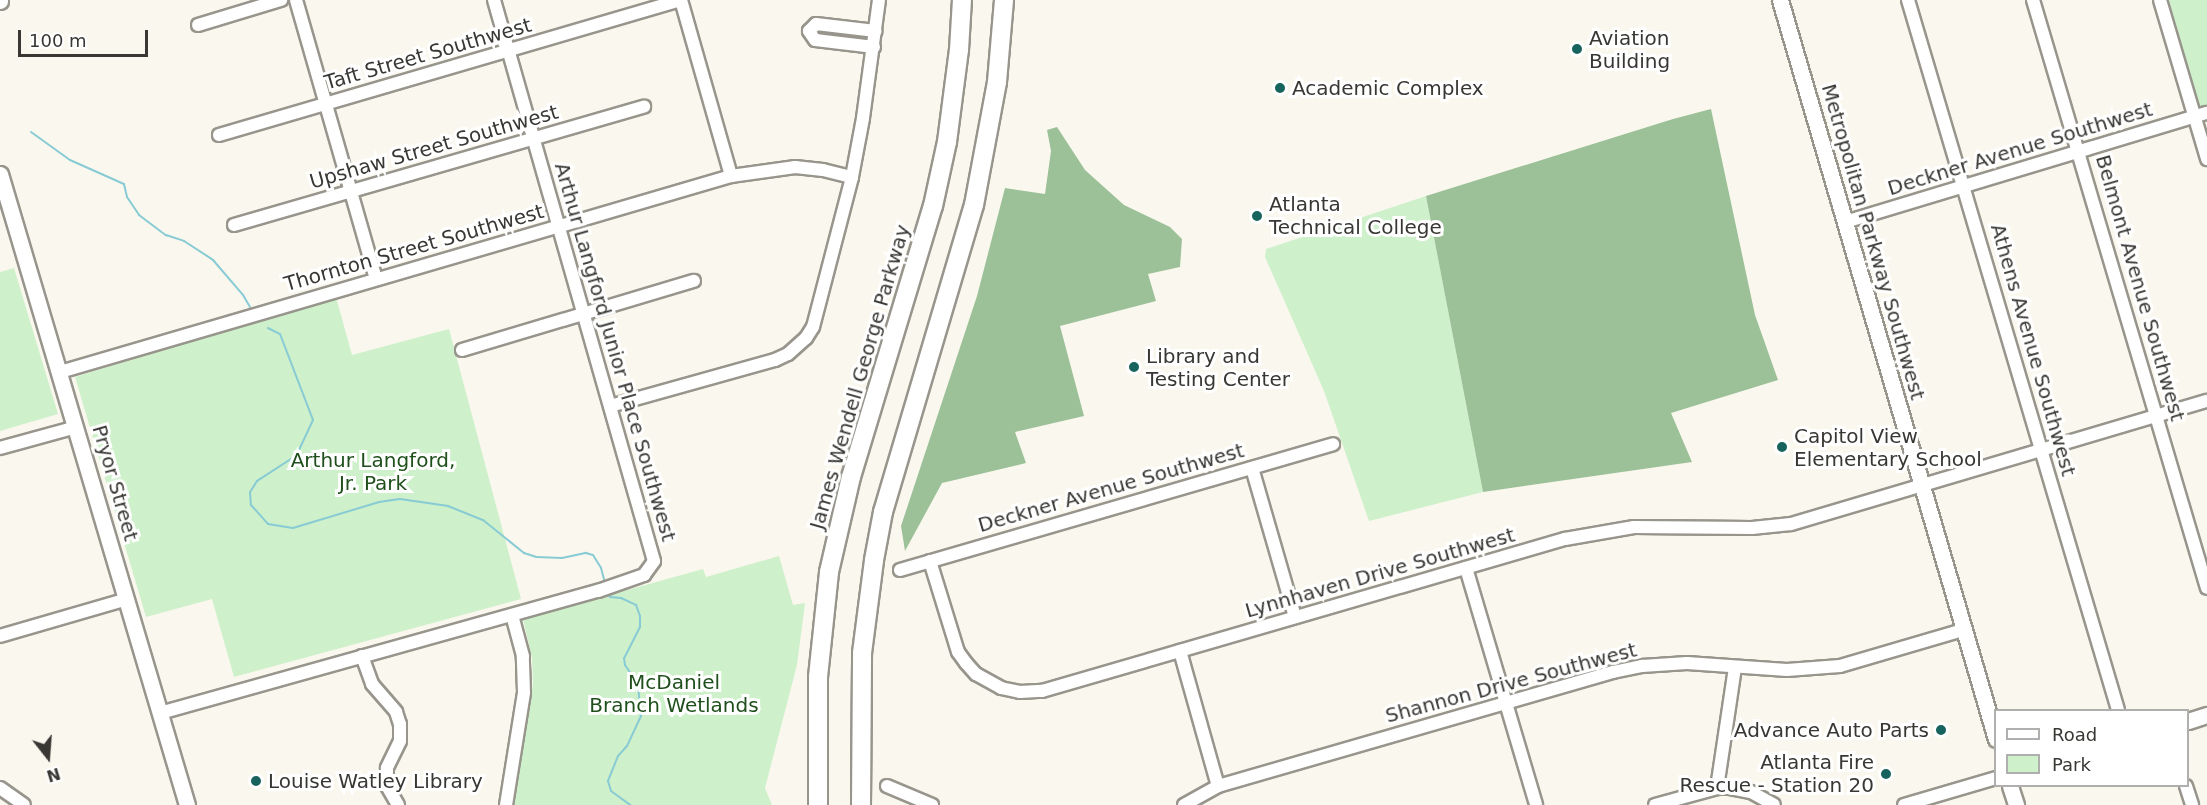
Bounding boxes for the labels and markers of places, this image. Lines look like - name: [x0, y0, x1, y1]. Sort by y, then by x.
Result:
- place label: Aviation Building: [1589, 26, 1670, 73]
- marker: Aviation Building: [1570, 42, 1584, 56]
- place label: Academic Complex: [1292, 76, 1484, 100]
- marker: Academic Complex: [1273, 81, 1287, 95]
- place label: Atlanta Technical College: [1269, 192, 1442, 239]
- marker: Atlanta Technical College: [1250, 209, 1264, 223]
- place label: Library and Testing Center: [1146, 344, 1290, 391]
- marker: Library and Testing Center: [1127, 360, 1141, 374]
- place label: Capitol View Elementary School: [1794, 424, 1982, 471]
- marker: Capitol View Elementary School: [1775, 440, 1789, 454]
- place label: Advance Auto Parts: [1734, 718, 1929, 742]
- marker: Advance Auto Parts: [1934, 723, 1948, 737]
- place label: Atlanta Fire Rescue - Station 20: [1679, 750, 1874, 797]
- marker: Atlanta Fire Rescue - Station 20: [1879, 767, 1893, 781]
- place label: Louise Watley Library: [268, 769, 483, 793]
- marker: Louise Watley Library: [249, 774, 263, 788]

